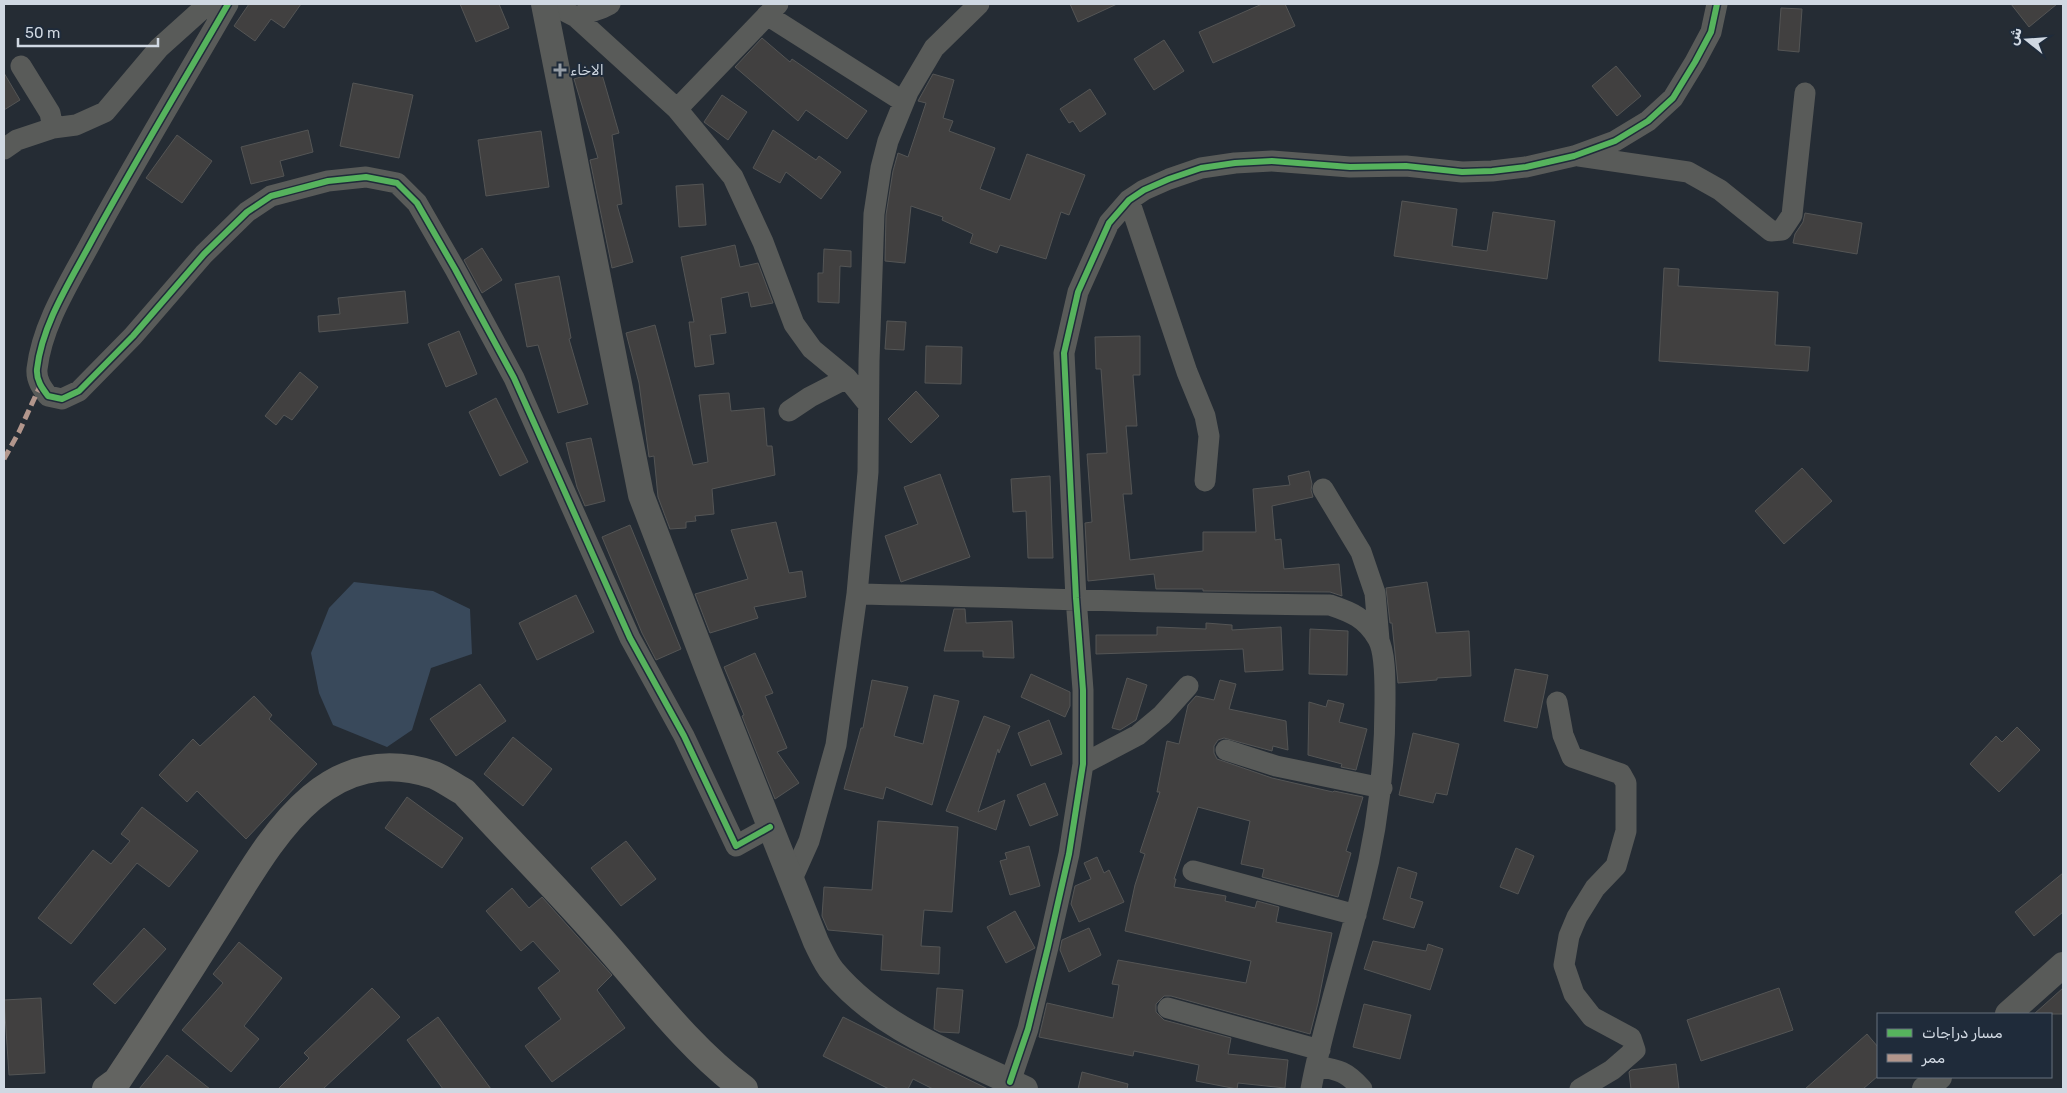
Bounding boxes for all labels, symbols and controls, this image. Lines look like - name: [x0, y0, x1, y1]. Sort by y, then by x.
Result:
- scale bar: [18, 15, 158, 47]
- north arrow: [2002, 15, 2052, 65]
- text: 50 m: [25, 24, 60, 42]
- text: ش: [2004, 25, 2026, 47]
- place label: الاخاء: [570, 62, 604, 79]
- marker: الاخاء: [554, 64, 566, 76]
- legend: [1877, 1013, 2052, 1078]
- text: مسار دراجات: [1922, 1024, 2003, 1042]
- text: ممر: [1921, 1049, 1945, 1067]

